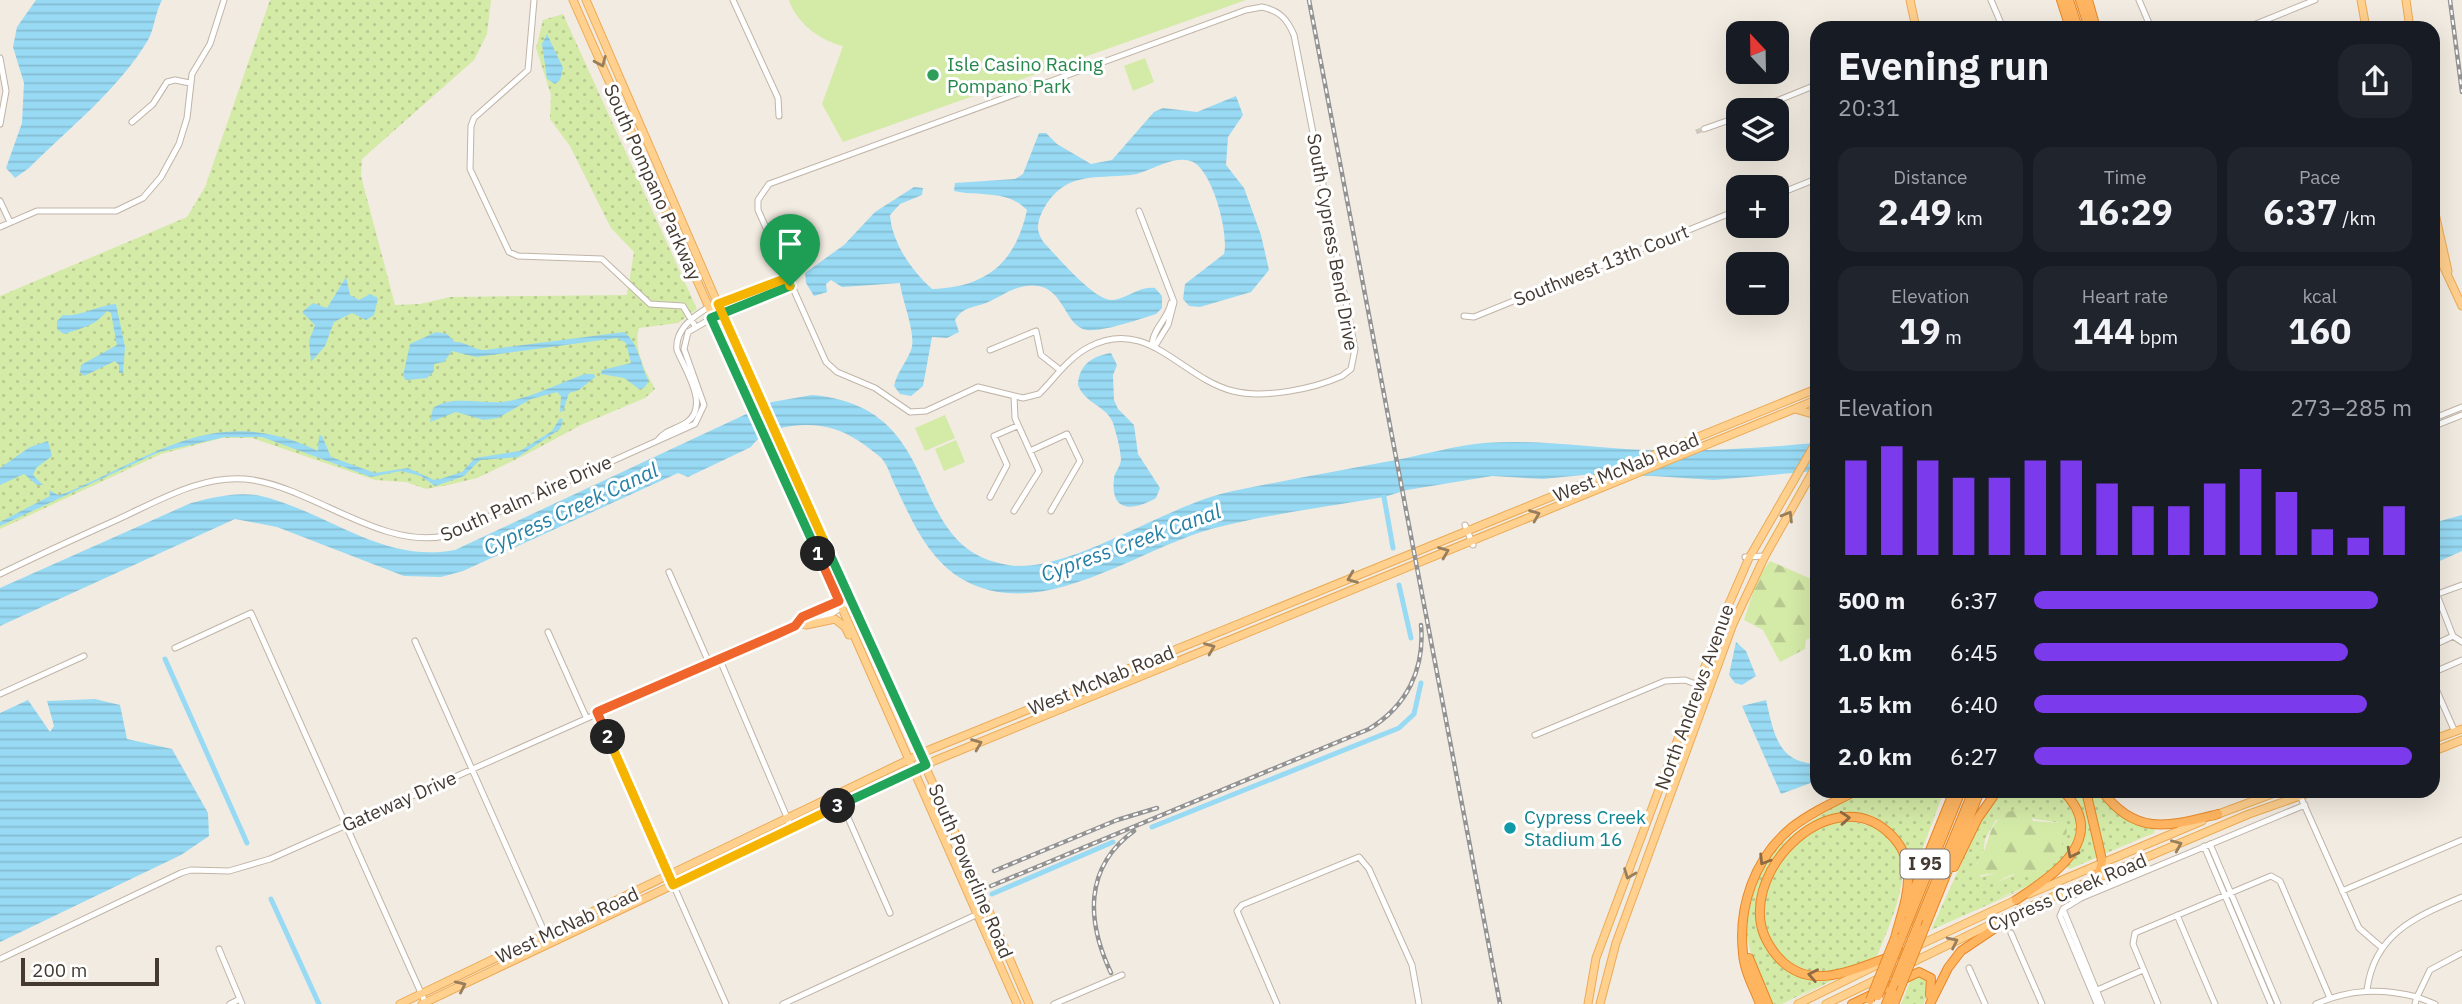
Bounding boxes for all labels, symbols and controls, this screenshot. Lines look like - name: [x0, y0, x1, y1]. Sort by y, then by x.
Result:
- north arrow: [1726, 21, 1788, 84]
- map controls: [1726, 21, 1789, 315]
- text: Evening run: [1838, 41, 2049, 90]
- button: share: [2338, 44, 2412, 118]
- place label: Isle Casino Racing Pompano Park: [947, 52, 1103, 98]
- one-way arrow: [593, 55, 607, 68]
- marker: Isle Casino Racing Pompano Park: [925, 67, 941, 83]
- street label: South Pompano Parkway: [599, 80, 707, 284]
- text: 20:31: [1838, 92, 1900, 122]
- button: layers: [1726, 98, 1789, 161]
- street label: South Cypress Bend Drive: [1302, 132, 1364, 352]
- text: Distance: [1893, 165, 1967, 189]
- text: Time: [2104, 165, 2146, 189]
- text: Pace: [2299, 165, 2340, 189]
- button: +: [1726, 175, 1789, 238]
- text: 2.49: [1878, 189, 1952, 235]
- text: 16:29: [2077, 189, 2173, 235]
- text: 6:37: [2263, 189, 2338, 235]
- text: km: [1952, 206, 1983, 230]
- text: /km: [2338, 206, 2376, 230]
- pin: [760, 214, 820, 286]
- street label: Southwest 13th Court: [1510, 219, 1692, 311]
- icon: arrive: [771, 225, 809, 263]
- button: −: [1726, 252, 1789, 315]
- text: Elevation: [1891, 284, 1970, 308]
- text: Heart rate: [2082, 284, 2168, 308]
- text: kcal: [2302, 284, 2337, 308]
- text: 19: [1899, 308, 1941, 354]
- text: 144: [2072, 308, 2135, 354]
- text: 160: [2288, 308, 2351, 354]
- text: m: [1941, 325, 1962, 349]
- text: bpm: [2135, 325, 2178, 349]
- text: Elevation: [1838, 392, 1933, 422]
- text: 273–285 m: [2290, 392, 2412, 422]
- street label: West McNab Road: [1550, 427, 1702, 507]
- street label: South Palm Aire Drive: [437, 449, 615, 547]
- water label: Cypress Creek Canal: [479, 455, 663, 561]
- water label: Cypress Creek Canal: [1037, 496, 1225, 588]
- one-way arrow: [1528, 509, 1540, 523]
- one-way arrow: [1780, 510, 1793, 523]
- pin: 1: [800, 536, 836, 572]
- text: 1: [812, 541, 823, 565]
- one-way arrow: [1438, 546, 1450, 560]
- one-way arrow: [1347, 569, 1359, 583]
- text: 500 m: [1838, 585, 1905, 615]
- text: 6:37: [1950, 585, 1998, 615]
- street label: North Andrews Avenue: [1649, 601, 1739, 793]
- text: 1.0 km: [1838, 637, 1912, 667]
- text: 6:45: [1950, 637, 1998, 667]
- street label: West McNab Road: [1025, 640, 1177, 720]
- one-way arrow: [1204, 643, 1216, 657]
- text: 1.5 km: [1838, 689, 1912, 719]
- text: 6:40: [1950, 689, 1998, 719]
- pin: 2: [590, 720, 626, 754]
- text: 2: [602, 724, 613, 748]
- one-way arrow: [970, 738, 982, 752]
- text: 2.0 km: [1838, 741, 1912, 771]
- text: 6:27: [1950, 741, 1998, 771]
- street label: Gateway Drive: [338, 765, 460, 837]
- street label: South Powerline Road: [923, 780, 1019, 962]
- pin: 3: [820, 788, 856, 824]
- text: 3: [832, 793, 843, 817]
- place label: Cypress Creek Stadium 16: [1524, 805, 1646, 851]
- one-way arrow: [1839, 811, 1850, 826]
- marker: Cypress Creek Stadium 16: [1502, 820, 1518, 836]
- one-way arrow: [2171, 839, 2183, 853]
- one-way arrow: [2066, 846, 2080, 858]
- street label: Cypress Creek Road: [1984, 848, 2150, 936]
- road number: I 95: [1900, 850, 1950, 878]
- one-way arrow: [1759, 852, 1772, 865]
- one-way arrow: [1623, 867, 1637, 879]
- street label: West McNab Road: [492, 881, 642, 969]
- one-way arrow: [1946, 936, 1958, 950]
- scale bar: [21, 955, 159, 987]
- text: 200 m: [32, 958, 87, 982]
- one-way arrow: [1807, 968, 1819, 983]
- one-way arrow: [454, 980, 466, 994]

